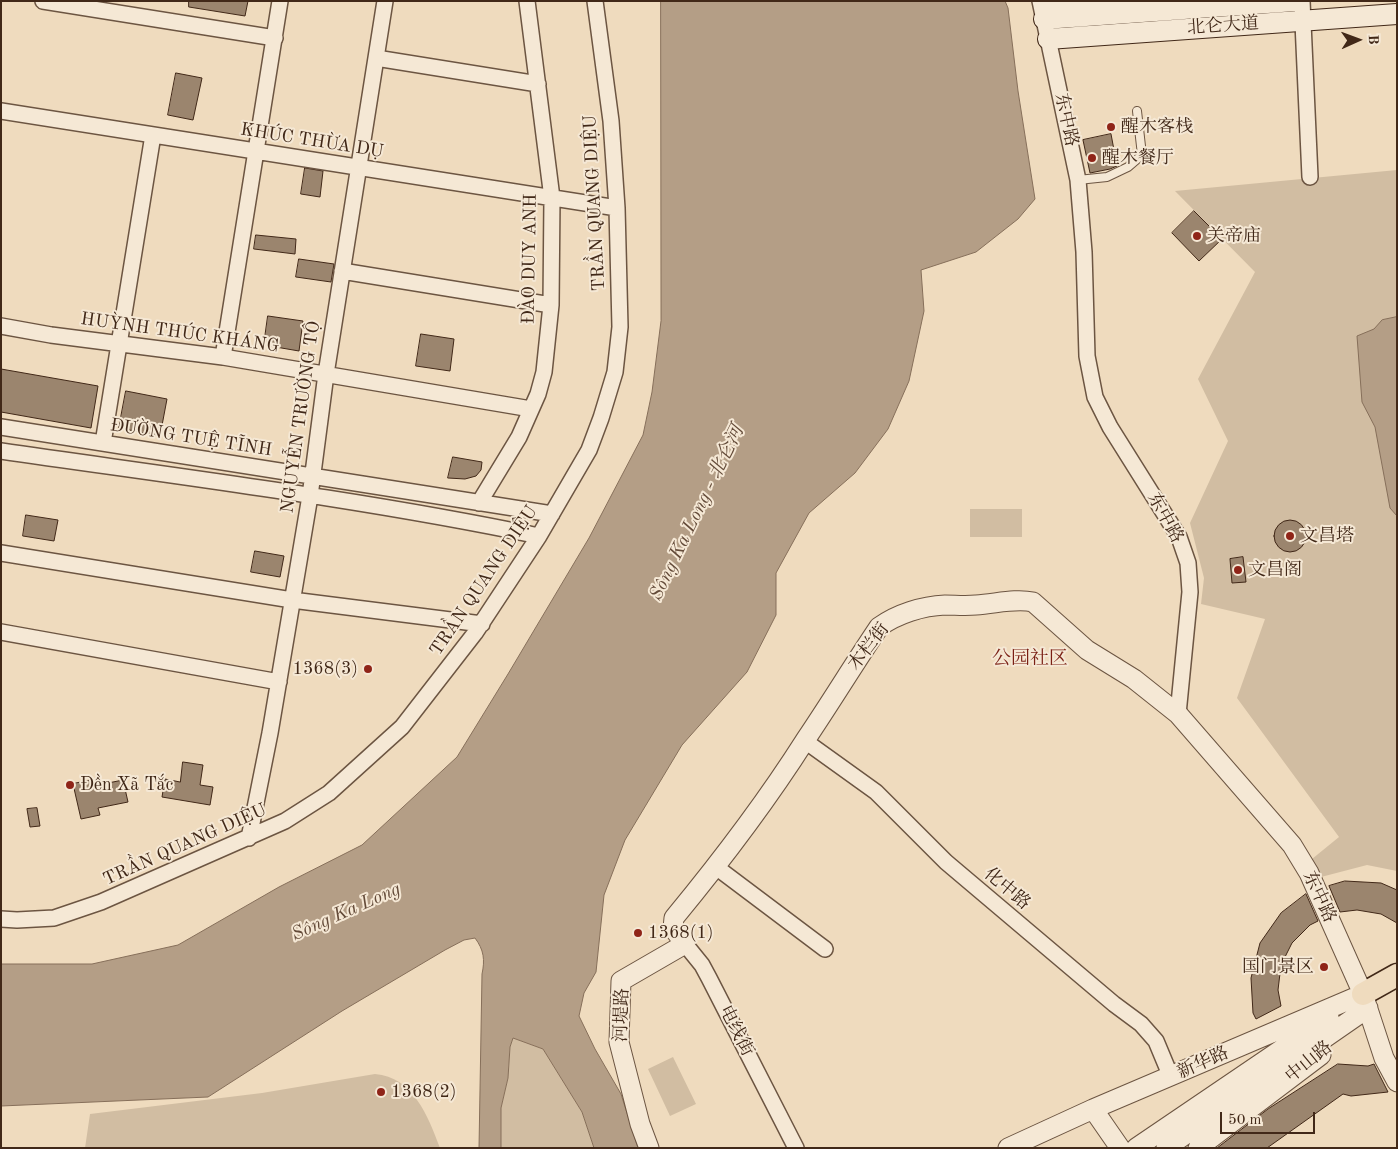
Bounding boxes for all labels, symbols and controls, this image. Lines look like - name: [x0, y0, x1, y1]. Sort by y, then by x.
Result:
- street label: 北仑大道: [1186, 13, 1260, 39]
- north arrow: [1333, 15, 1383, 65]
- text: B: [1366, 34, 1380, 45]
- street label: 东中路: [1050, 91, 1082, 149]
- street label: TRẦN QUANG DIỆU: [580, 114, 610, 292]
- place label: 醒木客栈: [1121, 116, 1193, 138]
- street label: KHÚC THỪA DỤ: [239, 119, 385, 163]
- marker: 醒木客栈: [1105, 121, 1117, 133]
- place label: 醒木餐厅: [1102, 147, 1174, 169]
- marker: 醒木餐厅: [1086, 152, 1098, 164]
- street label: ĐÀO DUY ANH: [518, 194, 542, 324]
- place label: 关帝庙: [1207, 225, 1261, 247]
- marker: 关帝庙: [1191, 230, 1203, 242]
- street label: HUỲNH THÚC KHÁNG: [79, 308, 281, 358]
- street label: NGUYỄN TRƯỜNG TỘ: [277, 319, 325, 515]
- street label: ĐƯỜNG TUỆ TĨNH: [109, 415, 273, 461]
- water label: Sông Ka Long - 北仑河: [645, 422, 749, 604]
- street label: 东中路: [1142, 489, 1188, 547]
- street label: TRẦN QUANG DIỆU: [426, 502, 542, 660]
- place label: 文昌塔: [1300, 525, 1354, 547]
- marker: 文昌塔: [1284, 530, 1296, 542]
- place label: 文昌阁: [1248, 559, 1302, 581]
- marker: 文昌阁: [1232, 564, 1244, 576]
- street label: 木栏街: [844, 619, 894, 675]
- district label: 公园社区: [992, 648, 1068, 670]
- place label: 1368(3): [292, 658, 358, 680]
- marker: 1368(3): [362, 663, 374, 675]
- place label: Đền Xã Tắc: [80, 774, 173, 796]
- marker: Đền Xã Tắc: [64, 779, 76, 791]
- street label: TRẦN QUANG DIỆU: [100, 799, 270, 891]
- street label: 化中路: [979, 863, 1035, 915]
- street label: 东中路: [1298, 868, 1340, 926]
- water label: Sông Ka Long: [288, 878, 404, 946]
- place label: 1368(1): [648, 922, 714, 944]
- marker: 1368(1): [632, 927, 644, 939]
- place label: 国门景区: [1242, 956, 1314, 978]
- marker: 国门景区: [1318, 961, 1330, 973]
- street label: 河堤路: [610, 988, 634, 1042]
- street label: 电线街: [714, 1002, 758, 1060]
- street label: 中山路: [1281, 1037, 1337, 1087]
- street label: 新华路: [1174, 1042, 1232, 1084]
- place label: 1368(2): [391, 1081, 457, 1103]
- marker: 1368(2): [375, 1086, 387, 1098]
- scale bar: [1223, 1102, 1318, 1134]
- text: 50 m: [1228, 1113, 1262, 1128]

